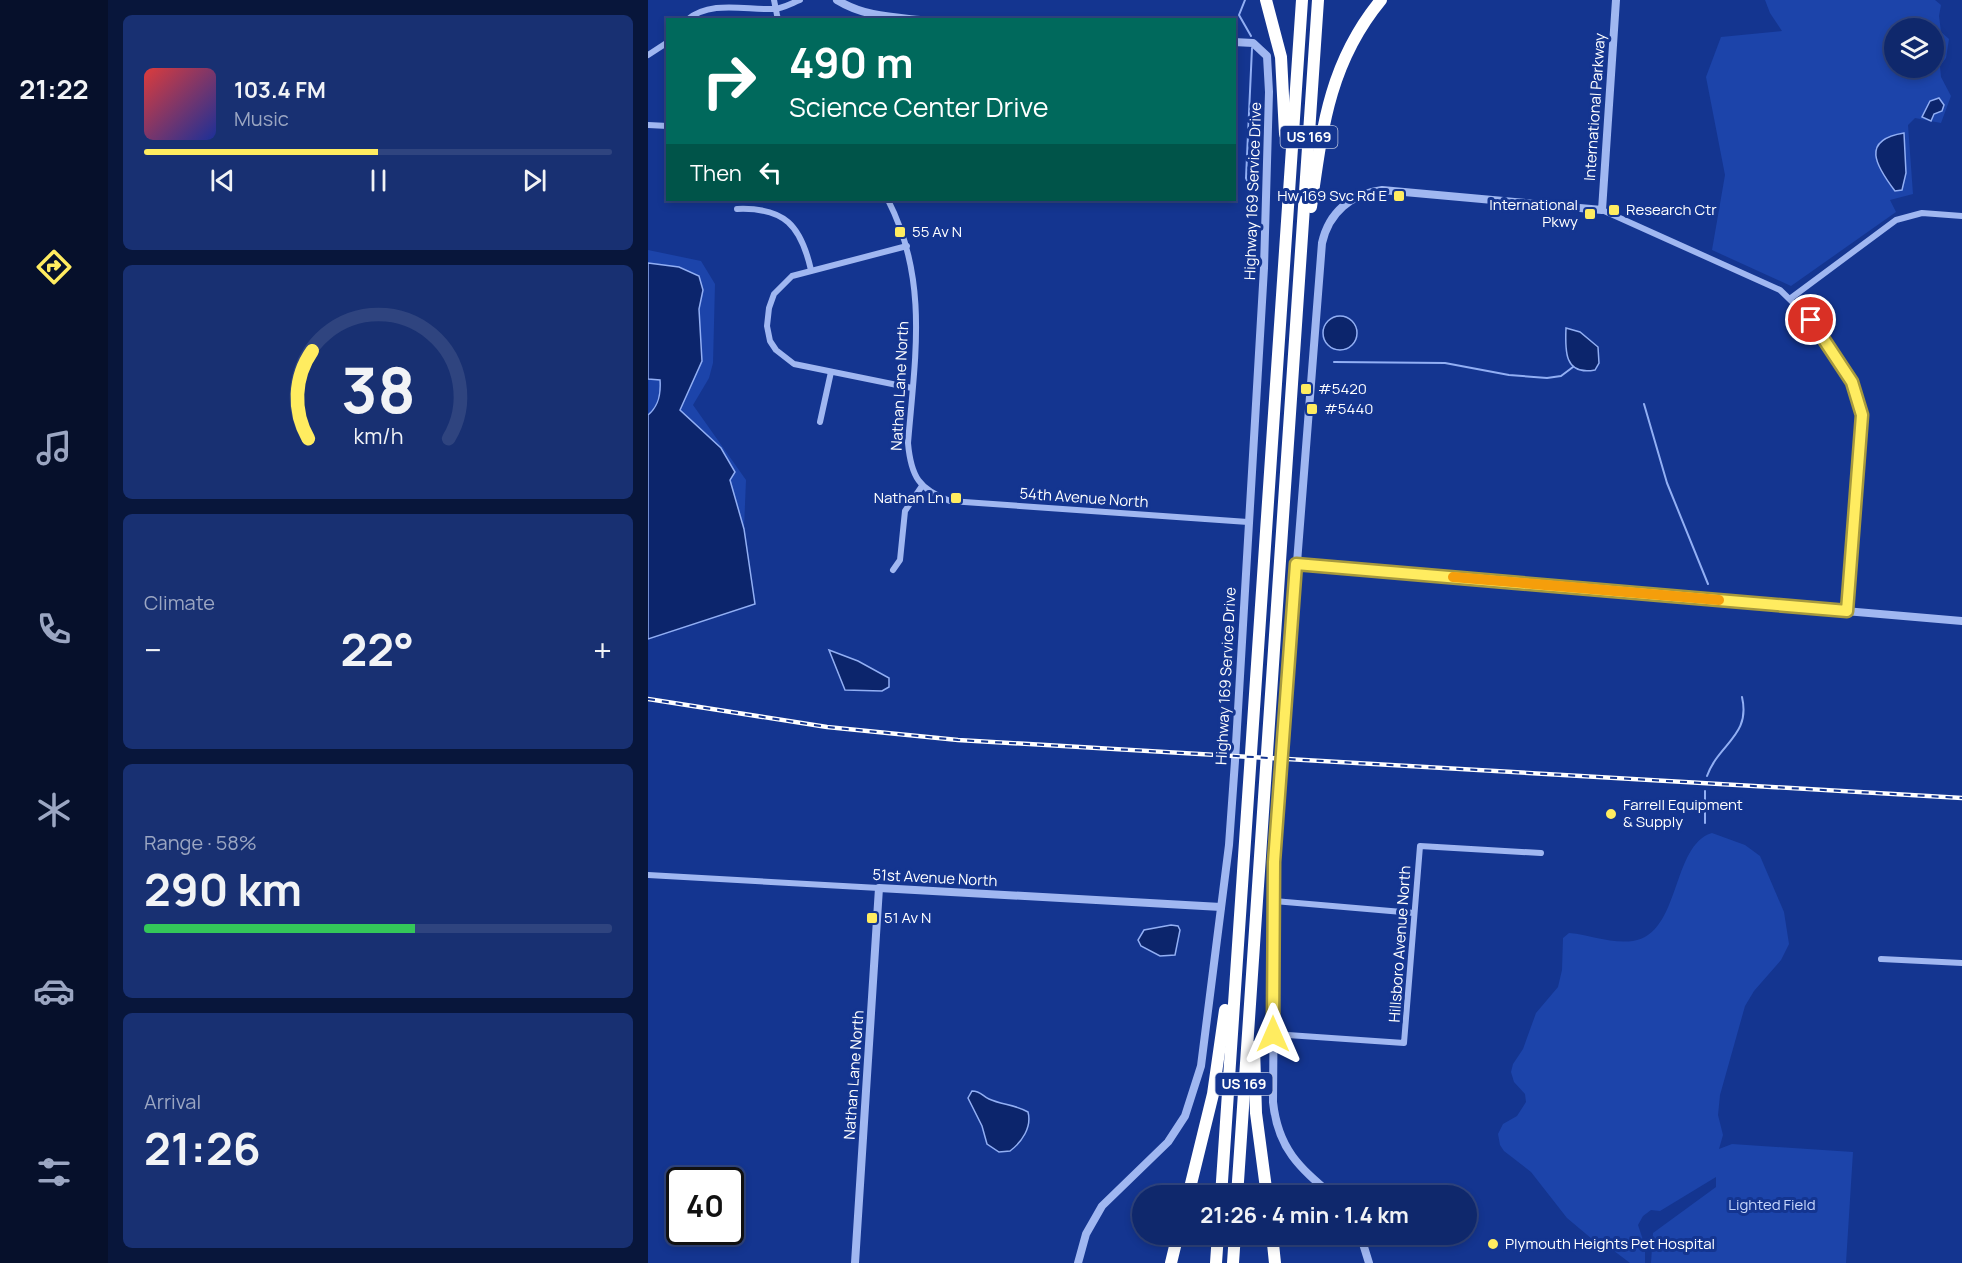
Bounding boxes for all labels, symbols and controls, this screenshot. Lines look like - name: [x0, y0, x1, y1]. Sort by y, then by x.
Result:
- map controls: [1884, 18, 1944, 78]
- button: layers: [1884, 18, 1944, 78]
- street label: International Parkway: [1579, 32, 1610, 182]
- text: 490 m: [789, 33, 913, 91]
- icon: right: [690, 42, 768, 120]
- text: 21:22: [19, 70, 89, 107]
- text: 103.4 FM: [234, 75, 326, 105]
- text: Science Center Drive: [789, 88, 1049, 125]
- street label: Highway 169 Service Drive: [1239, 101, 1266, 280]
- text: Music: [234, 105, 289, 132]
- road number: US 169: [1280, 126, 1338, 148]
- icon: left: [754, 156, 787, 189]
- text: Then: [690, 158, 742, 188]
- icon: previous: [206, 164, 239, 197]
- icon: pause: [362, 164, 395, 197]
- icon: next: [518, 164, 551, 197]
- place label: Hw 169 Svc Rd E: [1277, 185, 1387, 206]
- marker: Hw 169 Svc Rd E: [1392, 189, 1406, 203]
- place label: International Pkwy: [1489, 194, 1578, 232]
- place label: Research Ctr: [1626, 199, 1717, 220]
- marker: Research Ctr: [1607, 203, 1621, 217]
- marker: International Pkwy: [1583, 207, 1597, 221]
- place label: 55 Av N: [912, 221, 962, 242]
- marker: 55 Av N: [893, 225, 907, 239]
- icon: directions: [33, 246, 75, 288]
- pin: [1785, 294, 1836, 345]
- icon: arrive: [1794, 303, 1827, 336]
- street label: Nathan Lane North: [886, 321, 913, 451]
- text: 38: [341, 346, 415, 432]
- place label: #5420: [1318, 378, 1367, 399]
- marker: #5420: [1299, 382, 1313, 396]
- place label: #5440: [1324, 398, 1373, 419]
- marker: #5440: [1305, 402, 1319, 416]
- text: km/h: [353, 421, 403, 450]
- icon: music: [33, 427, 75, 469]
- street label: 54th Avenue North: [1019, 483, 1149, 512]
- place label: Nathan Ln: [874, 487, 944, 508]
- marker: Nathan Ln: [949, 491, 963, 505]
- street label: Highway 169 Service Drive: [1210, 586, 1241, 766]
- text: Climate: [144, 589, 215, 616]
- icon: phone: [33, 608, 75, 650]
- text: 22°: [340, 618, 414, 680]
- text: −: [144, 627, 162, 672]
- text: +: [593, 627, 612, 672]
- icon: climate: [33, 789, 75, 831]
- place label: Farrell Equipment & Supply: [1623, 794, 1743, 832]
- marker: Farrell Equipment & Supply: [1604, 807, 1618, 821]
- text: Range · 58%: [144, 829, 257, 856]
- text: 290 km: [144, 858, 302, 920]
- street label: 51st Avenue North: [872, 864, 998, 891]
- street label: Hillsboro Avenue North: [1384, 865, 1415, 1023]
- place label: 51 Av N: [884, 907, 931, 928]
- marker: 51 Av N: [865, 911, 879, 925]
- icon: car: [33, 970, 75, 1012]
- position arrow: [1241, 1002, 1305, 1066]
- street label: Nathan Lane North: [838, 1009, 869, 1140]
- road number: US 169: [1216, 1073, 1272, 1095]
- text: Arrival: [144, 1088, 201, 1115]
- text: 21:26: [144, 1117, 261, 1179]
- icon: filters: [33, 1151, 75, 1193]
- speed limit sign: 40: [666, 1167, 744, 1245]
- park label: Lighted Field: [1728, 1194, 1816, 1215]
- text: 21:26 · 4 min · 1.4 km: [1200, 1200, 1409, 1230]
- place label: Plymouth Heights Pet Hospital: [1505, 1233, 1715, 1254]
- marker: Plymouth Heights Pet Hospital: [1486, 1237, 1500, 1251]

